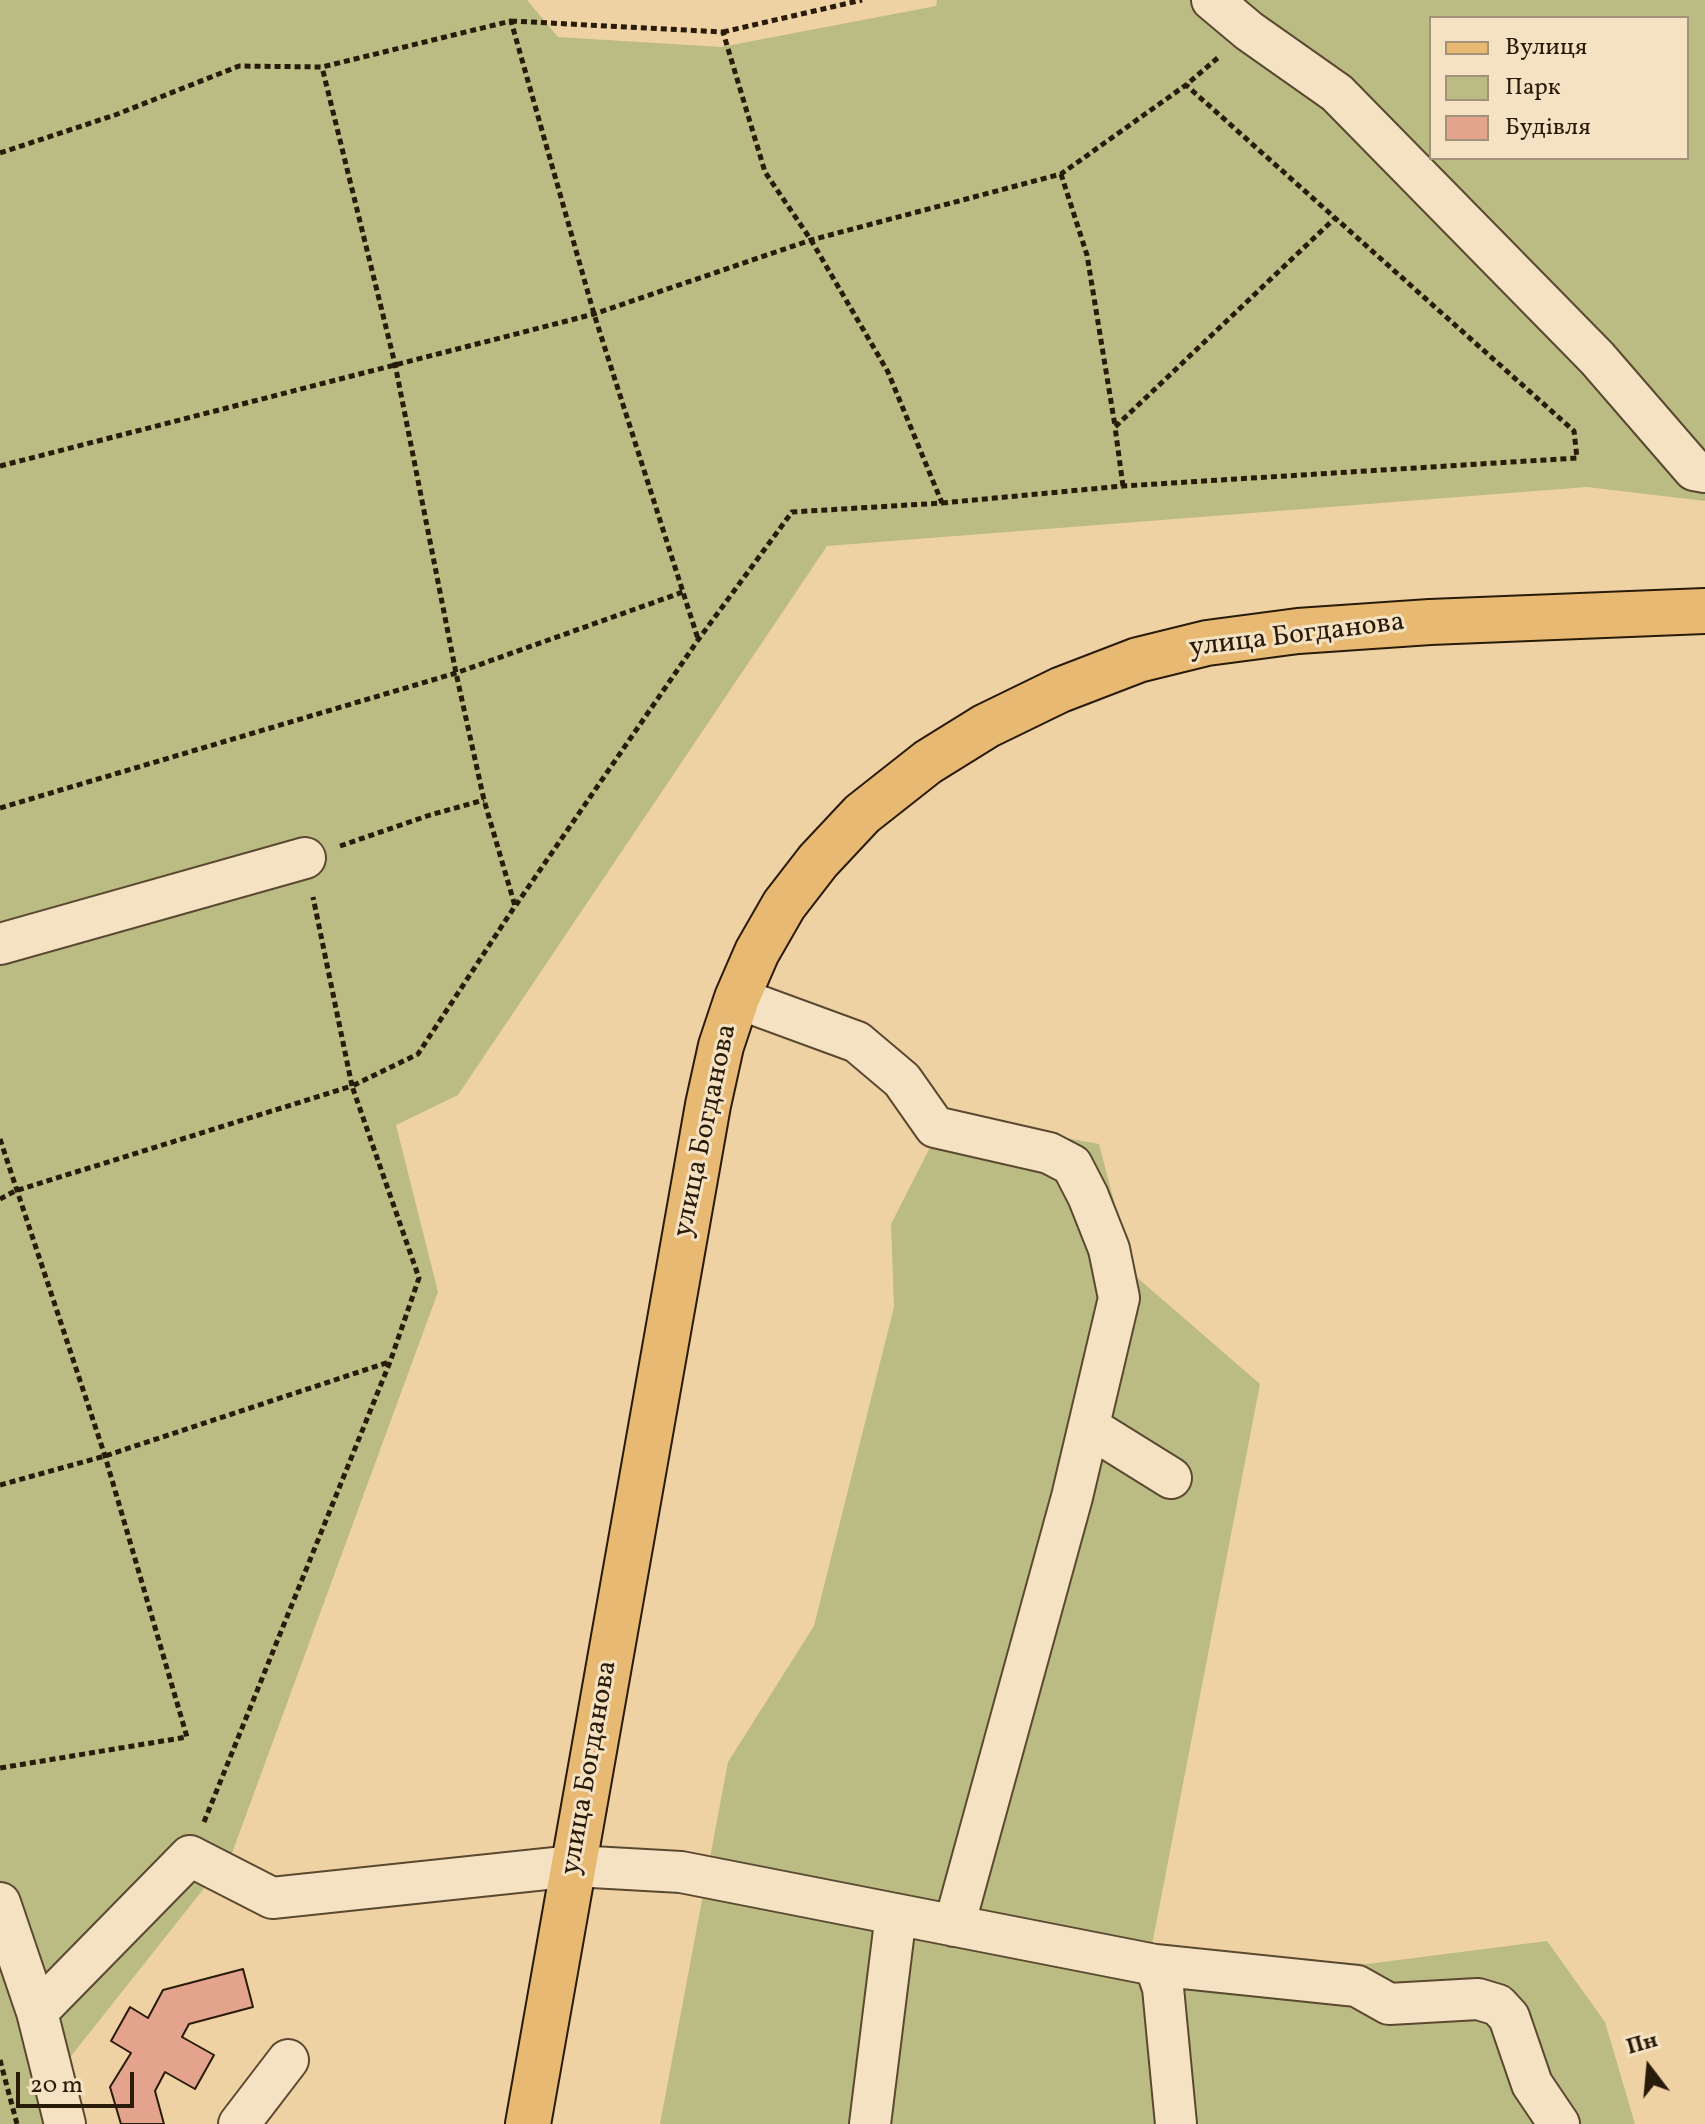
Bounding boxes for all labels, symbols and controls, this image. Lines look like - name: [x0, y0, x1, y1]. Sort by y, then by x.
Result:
- legend: [1429, 16, 1689, 160]
- text: Вулиця: [1505, 31, 1587, 65]
- text: Парк: [1505, 71, 1561, 105]
- text: Будівля: [1505, 111, 1591, 145]
- street label: улица Богданова: [1187, 607, 1407, 667]
- street label: улица Богданова: [668, 1021, 746, 1241]
- street label: улица Богданова: [556, 1658, 626, 1878]
- text: Пн: [1623, 2025, 1662, 2064]
- north arrow: [1609, 2028, 1689, 2108]
- scale bar: [20, 2056, 138, 2106]
- text: 20 m: [30, 2069, 83, 2103]

